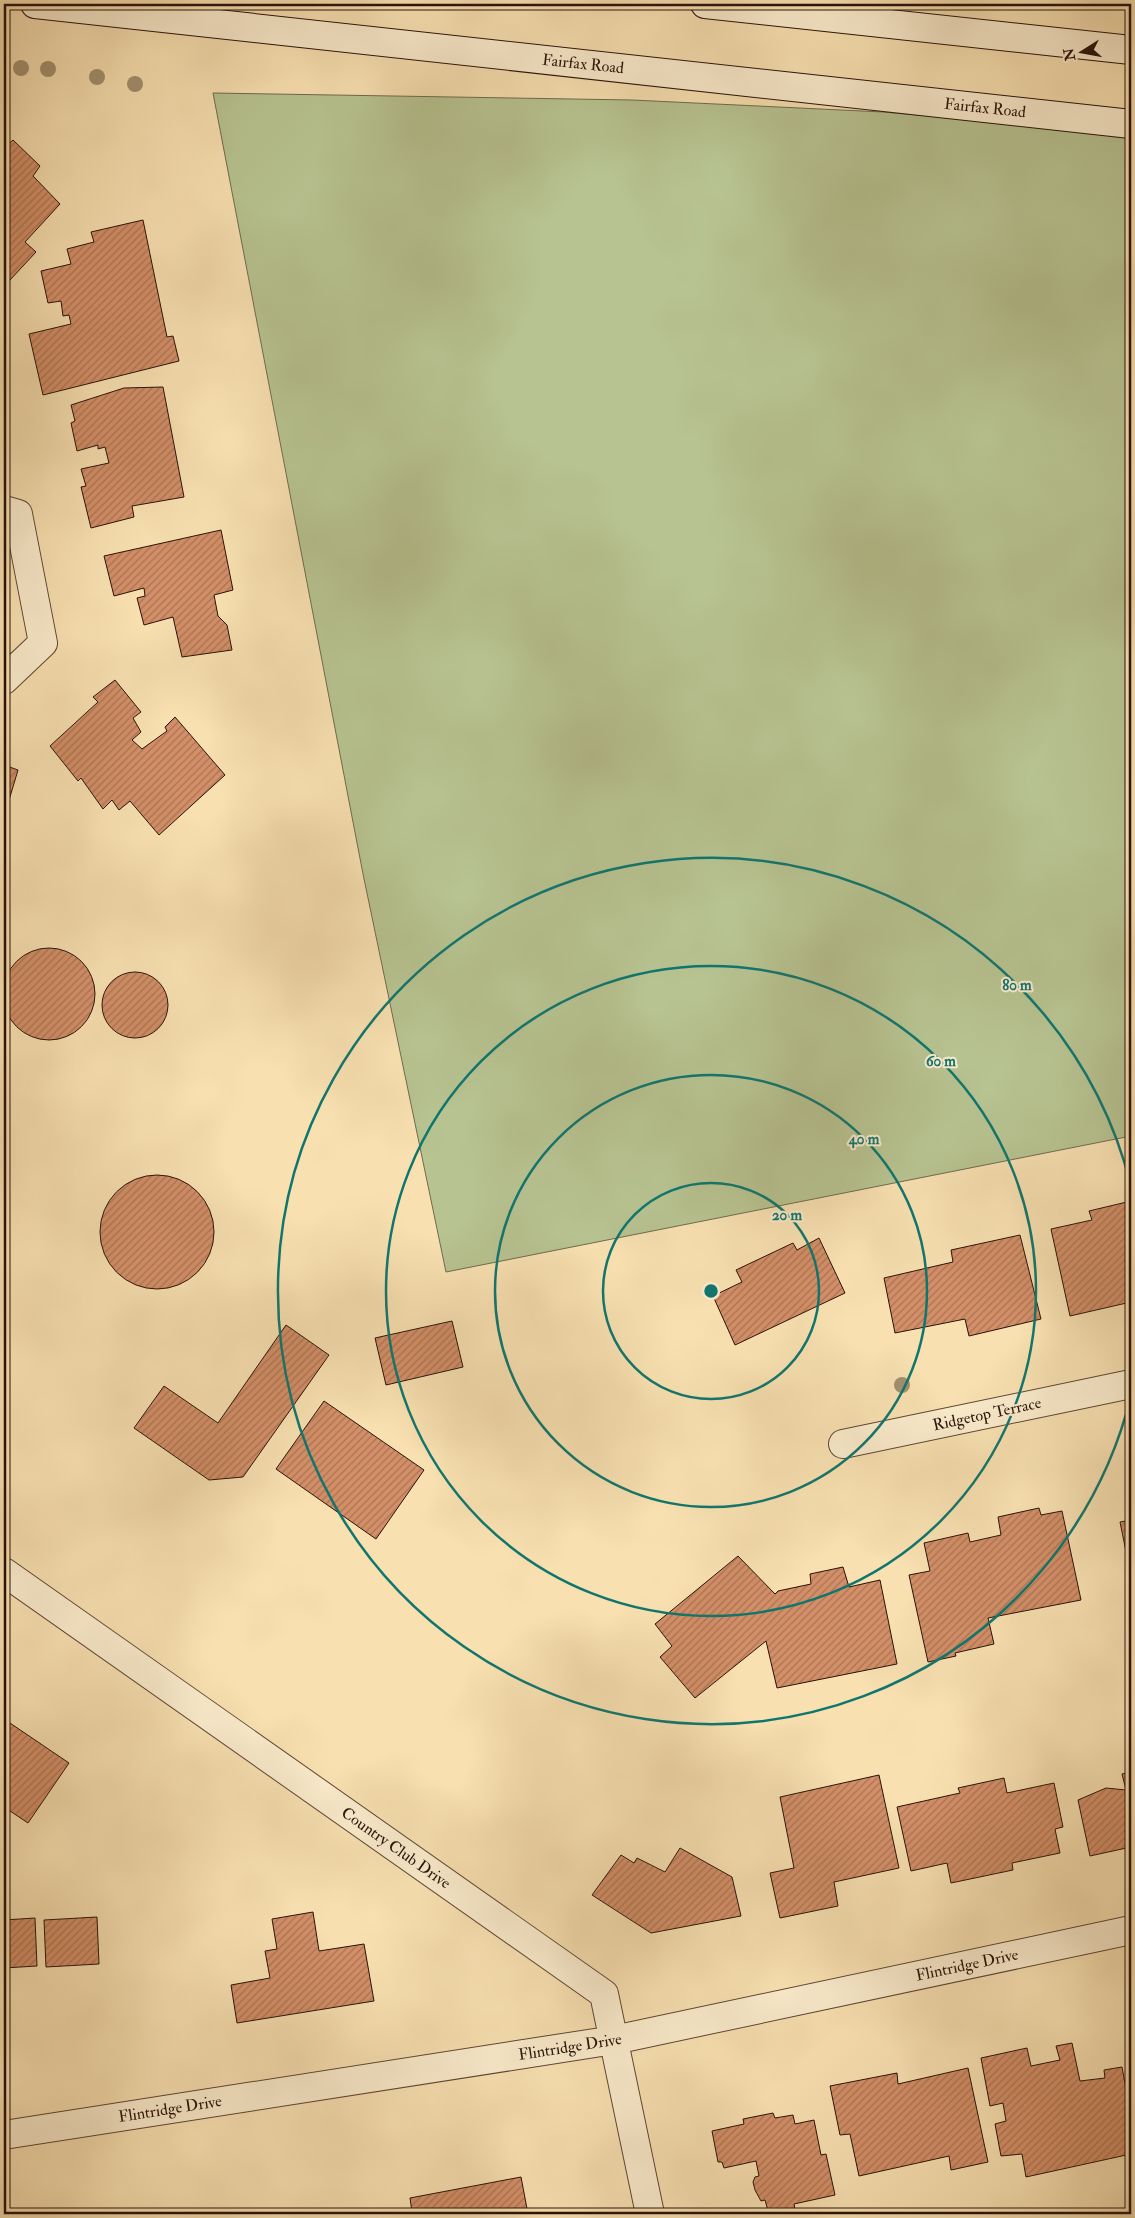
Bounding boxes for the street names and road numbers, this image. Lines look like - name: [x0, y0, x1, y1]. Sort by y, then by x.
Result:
- street label: Fairfax Road: [541, 50, 625, 78]
- street label: Fairfax Road: [943, 94, 1027, 122]
- street label: Ridgetop Terrace: [931, 1393, 1044, 1436]
- street label: Country Club Drive: [337, 1803, 455, 1893]
- street label: Flintridge Drive: [914, 1944, 1020, 1986]
- street label: Flintridge Drive: [517, 2029, 623, 2065]
- street label: Flintridge Drive: [117, 2091, 223, 2127]

